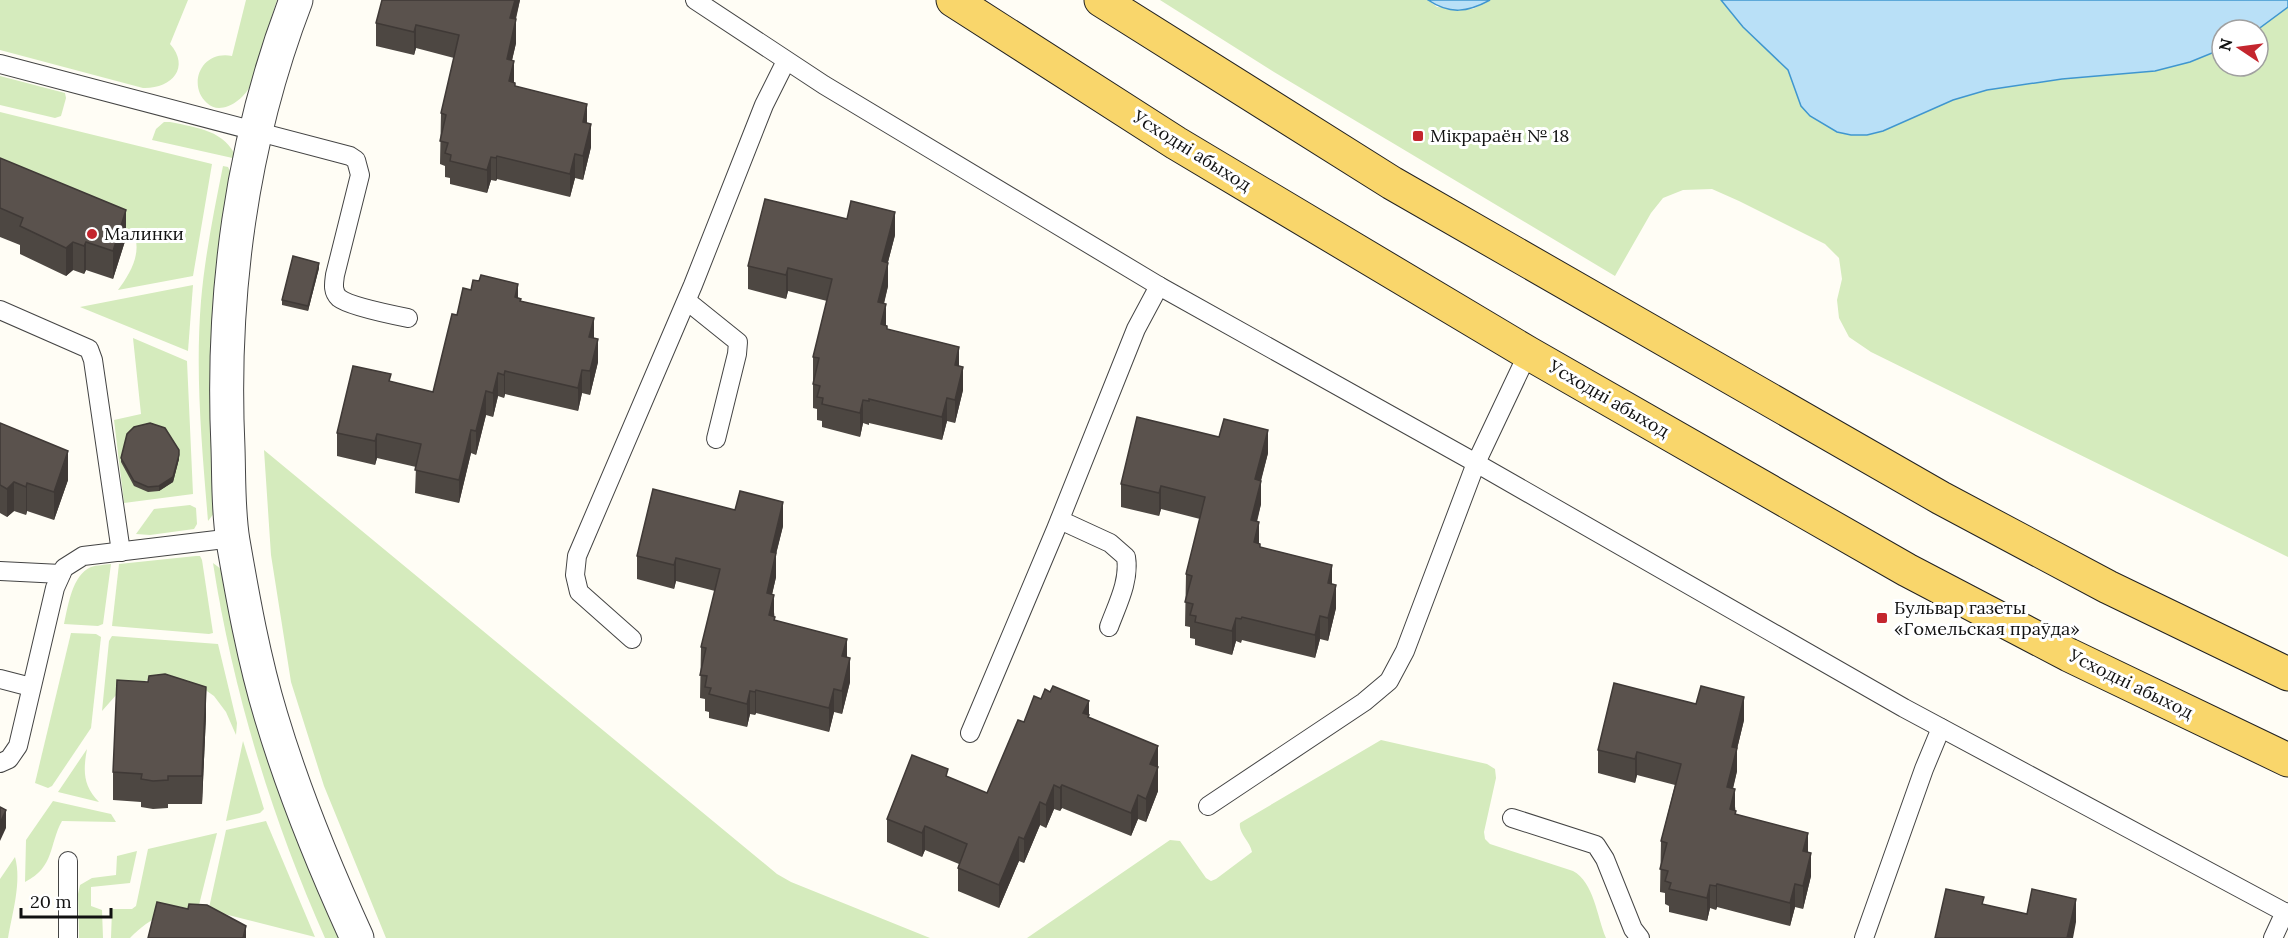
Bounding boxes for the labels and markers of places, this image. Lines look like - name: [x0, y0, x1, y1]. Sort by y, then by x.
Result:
- place label: Мікрараён № 18: [1430, 124, 1569, 147]
- marker: Мікрараён № 18: [1411, 129, 1425, 143]
- place label: Малинки: [104, 222, 184, 245]
- marker: Малинки: [85, 227, 99, 241]
- place label: Бульвар газеты «Гомельская праўда»: [1894, 596, 2080, 640]
- marker: Бульвар газеты «Гомельская праўда»: [1875, 611, 1889, 625]

